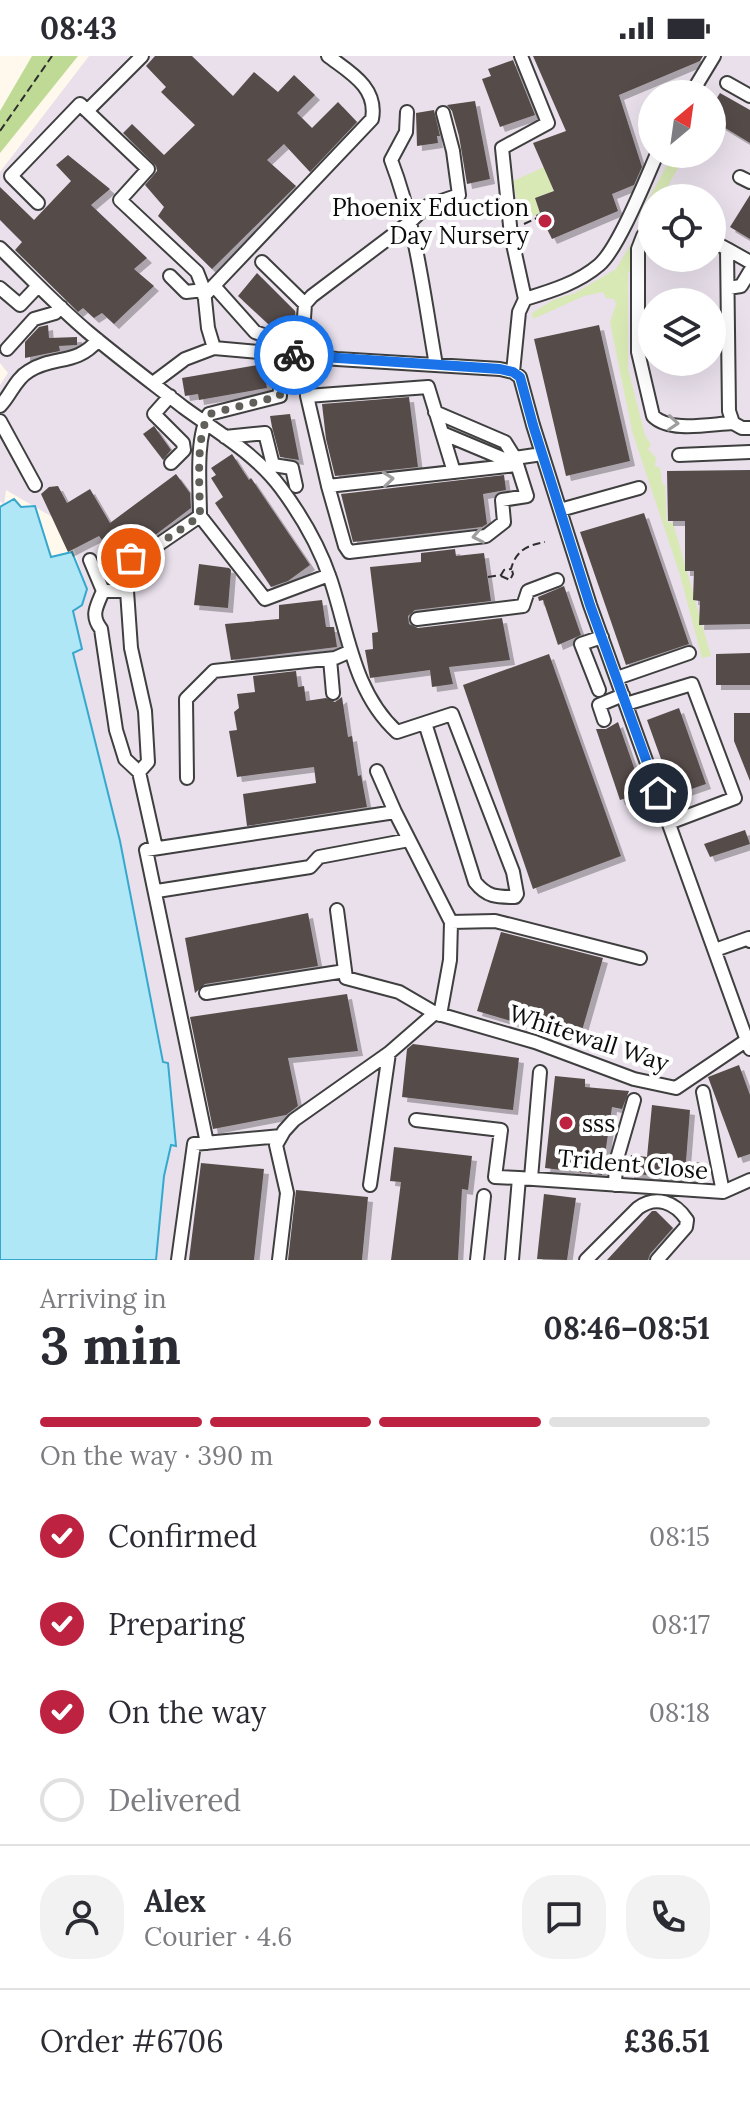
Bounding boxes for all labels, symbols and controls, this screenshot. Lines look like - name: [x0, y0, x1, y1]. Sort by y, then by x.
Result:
- text: 08:43: [40, 9, 117, 47]
- north arrow: [638, 80, 726, 168]
- map controls: [638, 80, 726, 376]
- button: locate: [638, 184, 726, 272]
- place label: Phoenix Eduction Day Nursery: [332, 192, 529, 251]
- marker: Phoenix Eduction Day Nursery: [536, 212, 554, 230]
- button: layers: [638, 288, 726, 376]
- courier: [254, 315, 334, 395]
- icon: bike: [272, 333, 316, 377]
- one-way arrow: [667, 415, 680, 432]
- one-way arrow: [382, 471, 395, 488]
- pin: [97, 524, 165, 592]
- one-way arrow: [472, 527, 485, 544]
- icon: bag: [109, 536, 153, 580]
- pin: [624, 759, 692, 827]
- icon: home: [636, 771, 680, 815]
- street label: Whitewall Way: [505, 998, 673, 1079]
- place label: sss: [582, 1108, 615, 1139]
- marker: sss: [557, 1114, 575, 1132]
- street label: Trident Close: [556, 1142, 710, 1186]
- text: Arriving in: [40, 1282, 167, 1315]
- text: 08:46–08:51: [544, 1309, 710, 1347]
- text: 3 min: [40, 1312, 181, 1378]
- text: On the way · 390 m: [40, 1439, 273, 1472]
- icon: check: [40, 1514, 84, 1558]
- text: Confirmed: [108, 1517, 257, 1555]
- text: 08:15: [649, 1520, 710, 1553]
- icon: check: [40, 1602, 84, 1646]
- text: Preparing: [108, 1605, 245, 1643]
- text: 08:17: [651, 1608, 710, 1641]
- icon: check: [40, 1690, 84, 1734]
- text: On the way: [108, 1693, 266, 1731]
- text: 08:18: [649, 1696, 710, 1729]
- text: Delivered: [108, 1781, 241, 1819]
- button: person: [40, 1875, 124, 1959]
- button: chat: [522, 1875, 606, 1959]
- button: phone: [626, 1875, 710, 1959]
- text: Alex: [144, 1882, 206, 1920]
- text: Courier · 4.6: [144, 1920, 292, 1953]
- text: Order #6706: [40, 2022, 224, 2060]
- text: £36.51: [623, 2022, 710, 2060]

